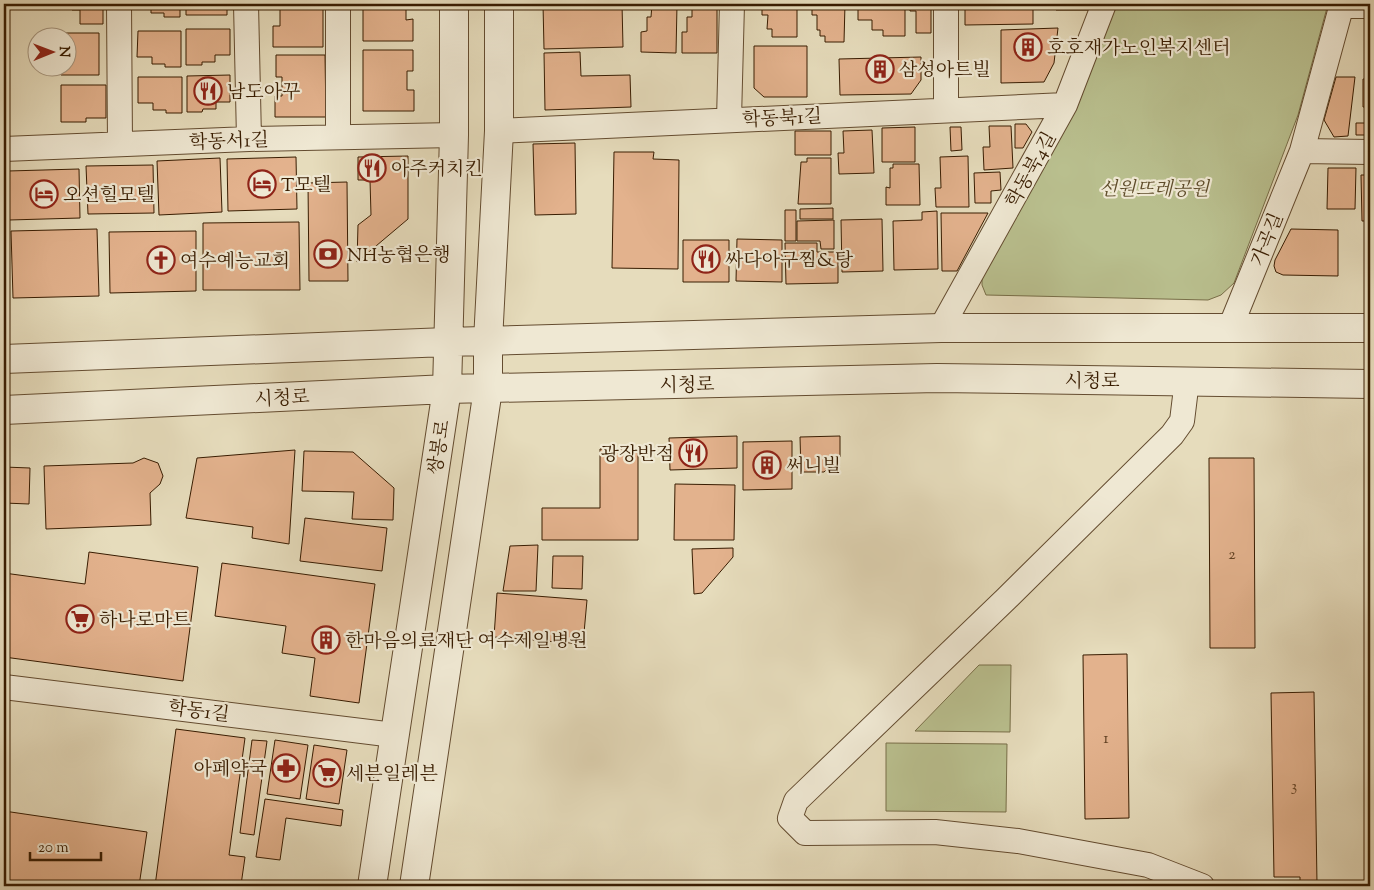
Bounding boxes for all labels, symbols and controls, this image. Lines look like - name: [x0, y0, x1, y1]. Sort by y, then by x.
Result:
- north arrow: [28, 28, 78, 78]
- building icon: 호호재가노인복지센터: [1013, 32, 1043, 62]
- place label: 호호재가노인복지센터: [1047, 36, 1231, 63]
- text: N: [53, 46, 73, 58]
- building icon: 삼성아트빌: [865, 54, 895, 84]
- place label: 삼성아트빌: [899, 58, 991, 85]
- restaurant icon: 남도아꾸: [193, 76, 223, 106]
- place label: 남도아꾸: [227, 80, 300, 107]
- street label: 학동북1길: [742, 104, 823, 135]
- street label: 학동북4길: [1000, 127, 1064, 213]
- street label: 학동서1길: [189, 128, 269, 157]
- restaurant icon: 아주커치킨: [357, 153, 387, 183]
- place label: 아주커치킨: [391, 157, 483, 184]
- hotel icon: T모텔: [247, 169, 277, 199]
- place label: T모텔: [281, 173, 331, 200]
- park label: 선원뜨레공원: [1099, 177, 1211, 204]
- hotel icon: 오션힐모텔: [29, 179, 59, 209]
- place label: 오션힐모텔: [63, 183, 155, 210]
- street label: 가곡길: [1245, 209, 1291, 271]
- bank icon: NH농협은행: [313, 239, 343, 269]
- place label: NH농협은행: [347, 243, 451, 270]
- restaurant icon: 싸다아구찜&탕: [691, 244, 721, 274]
- church icon: 여수예능교회: [146, 245, 176, 275]
- place label: 싸다아구찜&탕: [725, 248, 854, 275]
- place label: 여수예능교회: [180, 249, 290, 276]
- street label: 시청로: [1064, 369, 1120, 396]
- street label: 시청로: [659, 373, 715, 400]
- street label: 시청로: [254, 385, 310, 414]
- street label: 쌍봉로: [423, 418, 458, 477]
- restaurant icon: 광장반점: [678, 438, 708, 468]
- place label: 광장반점: [601, 442, 674, 469]
- building icon: 써니빌: [752, 450, 782, 480]
- place label: 써니빌: [786, 454, 841, 481]
- house number: 2: [1228, 544, 1236, 567]
- supermarket icon: 하나로마트: [65, 604, 95, 634]
- place label: 하나로마트: [99, 608, 191, 635]
- building icon: 한마음의료재단 여수제일병원: [311, 625, 341, 655]
- place label: 한마음의료재단 여수제일병원: [345, 629, 588, 656]
- street label: 학동1길: [167, 695, 231, 730]
- house number: 1: [1103, 728, 1109, 751]
- pharmacy icon: 아페약국: [271, 753, 301, 783]
- place label: 아페약국: [194, 757, 267, 784]
- supermarket icon: 세븐일레븐: [312, 758, 342, 788]
- place label: 세븐일레븐: [346, 762, 438, 789]
- house number: 3: [1291, 776, 1297, 799]
- scale bar: [30, 830, 101, 862]
- text: 20 m: [38, 838, 69, 859]

